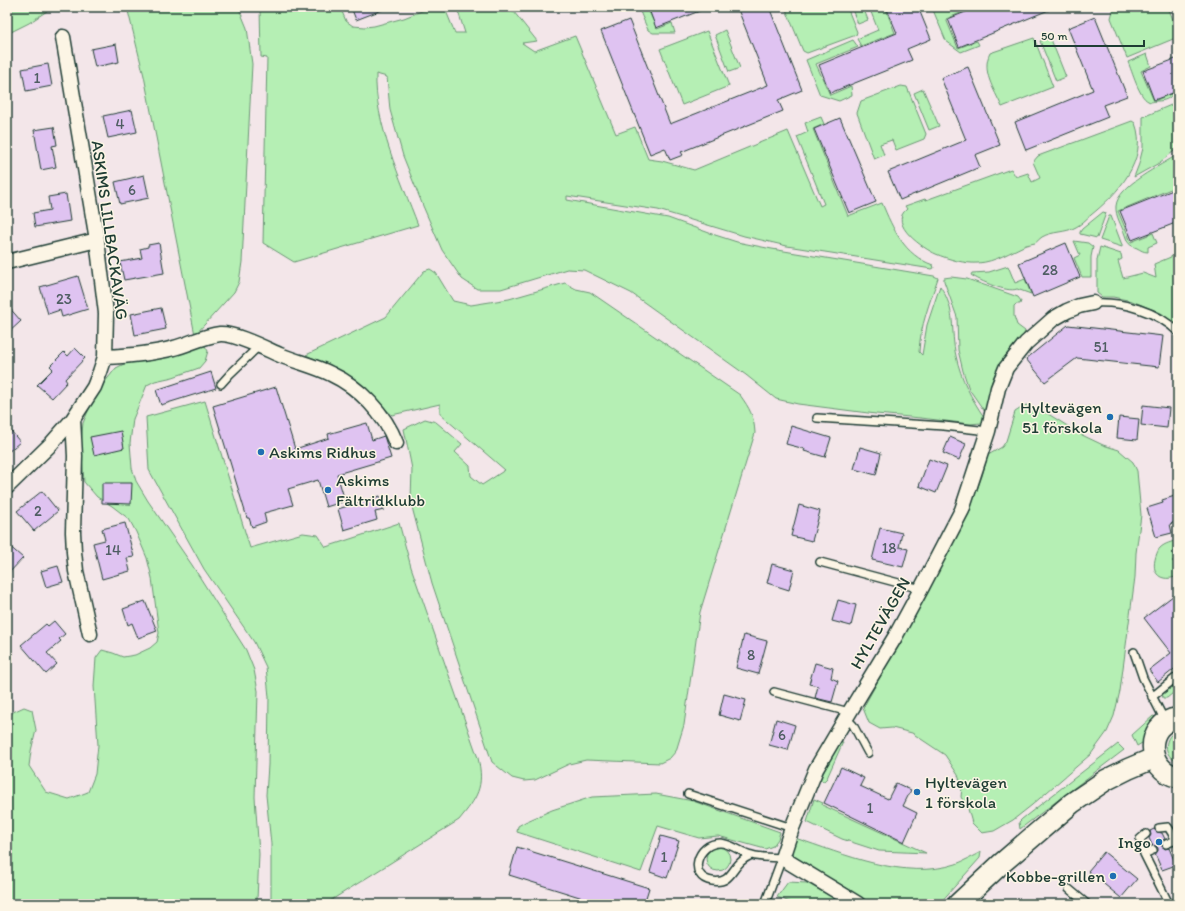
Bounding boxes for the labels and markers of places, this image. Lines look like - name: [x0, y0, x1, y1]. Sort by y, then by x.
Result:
- place label: Hyltevägen 51 förskola: [1020, 397, 1102, 437]
- marker: Hyltevägen 51 förskola: [1105, 412, 1115, 422]
- place label: Askims Ridhus: [269, 442, 376, 462]
- marker: Askims Ridhus: [256, 447, 266, 457]
- place label: Askims Fältridklubb: [336, 470, 425, 510]
- marker: Askims Fältridklubb: [323, 485, 333, 495]
- place label: Hyltevägen 1 förskola: [925, 772, 1007, 812]
- marker: Hyltevägen 1 förskola: [912, 787, 922, 797]
- place label: Ingo: [1118, 832, 1151, 852]
- marker: Ingo: [1154, 837, 1164, 847]
- place label: Kobbe-grillen: [1006, 866, 1105, 886]
- marker: Kobbe-grillen: [1108, 871, 1118, 881]

